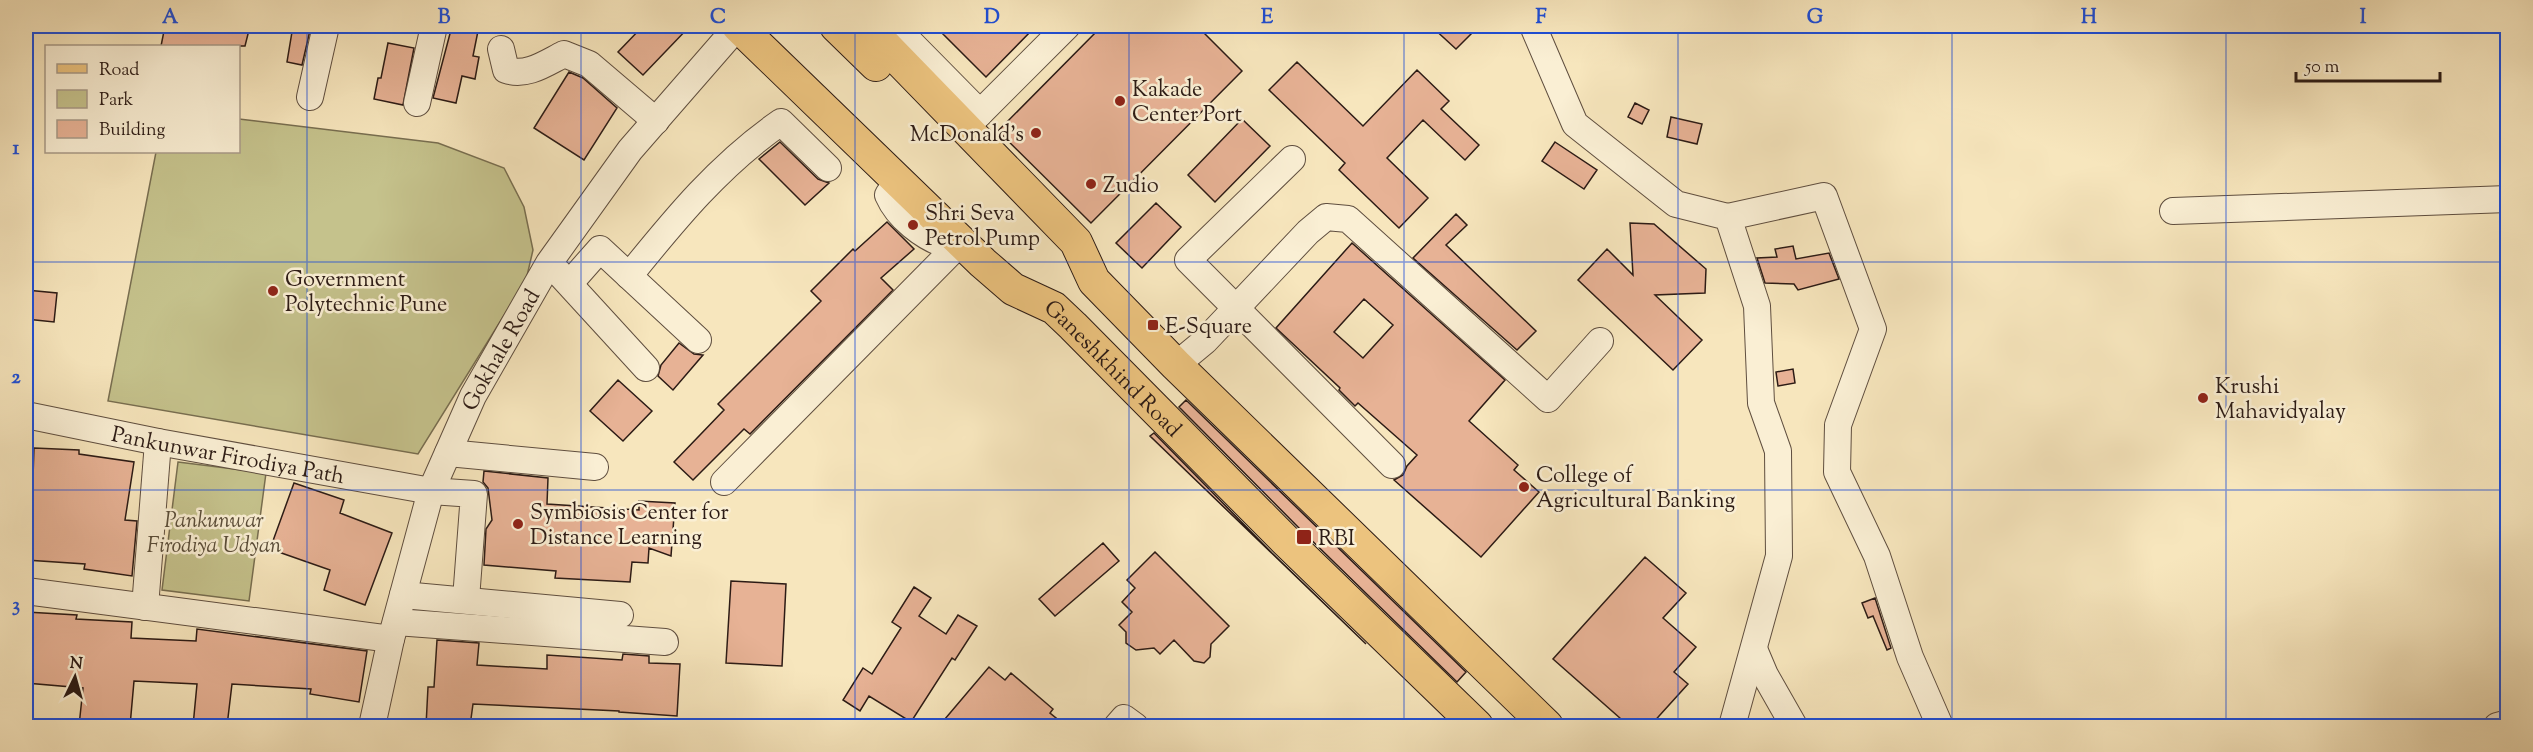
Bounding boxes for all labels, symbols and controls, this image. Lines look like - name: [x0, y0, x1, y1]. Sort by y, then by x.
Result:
- text: A: [162, 4, 179, 33]
- text: B: [438, 4, 451, 33]
- text: C: [710, 4, 726, 33]
- text: D: [984, 4, 1000, 33]
- text: E: [1261, 4, 1274, 33]
- text: F: [1535, 4, 1547, 33]
- text: G: [1807, 4, 1824, 33]
- text: H: [2081, 4, 2097, 33]
- text: I: [2360, 4, 2367, 33]
- legend: [45, 45, 240, 153]
- scale bar: [2296, 45, 2440, 83]
- text: 50 m: [2304, 55, 2340, 81]
- text: Road: [99, 58, 139, 84]
- place label: Kakade Center Port: [1132, 75, 1243, 132]
- text: Park: [99, 88, 134, 114]
- marker: Kakade Center Port: [1113, 94, 1127, 108]
- text: Building: [99, 118, 165, 144]
- place label: McDonald's: [910, 120, 1024, 152]
- marker: McDonald's: [1029, 126, 1043, 140]
- text: 1: [13, 135, 20, 164]
- place label: Zudio: [1103, 171, 1159, 203]
- marker: Zudio: [1084, 177, 1098, 191]
- place label: Shri Seva Petrol Pump: [925, 199, 1040, 256]
- marker: Shri Seva Petrol Pump: [906, 218, 920, 232]
- place label: Government Polytechnic Pune: [285, 265, 447, 322]
- marker: Government Polytechnic Pune: [266, 284, 280, 298]
- street label: Gokhale Road: [455, 284, 550, 416]
- street label: Ganeshkhind Road: [1036, 293, 1188, 446]
- place label: E-Square: [1165, 312, 1252, 344]
- marker: E-Square: [1146, 318, 1160, 332]
- text: 2: [11, 364, 21, 393]
- place label: Krushi Mahavidyalay: [2215, 372, 2346, 429]
- marker: Krushi Mahavidyalay: [2196, 391, 2210, 405]
- street label: Pankunwar Firodiya Path: [108, 420, 347, 494]
- place label: College of Agricultural Banking: [1536, 461, 1736, 518]
- marker: College of Agricultural Banking: [1517, 480, 1531, 494]
- place label: Symbiosis Center for Distance Learning: [530, 498, 729, 555]
- park label: Pankunwar Firodiya Udyan: [147, 506, 282, 563]
- marker: Symbiosis Center for Distance Learning: [511, 517, 525, 531]
- place label: RBI: [1318, 524, 1355, 556]
- marker: RBI: [1295, 528, 1313, 546]
- text: 3: [12, 592, 20, 621]
- north arrow: [45, 647, 105, 707]
- text: N: [69, 653, 84, 677]

